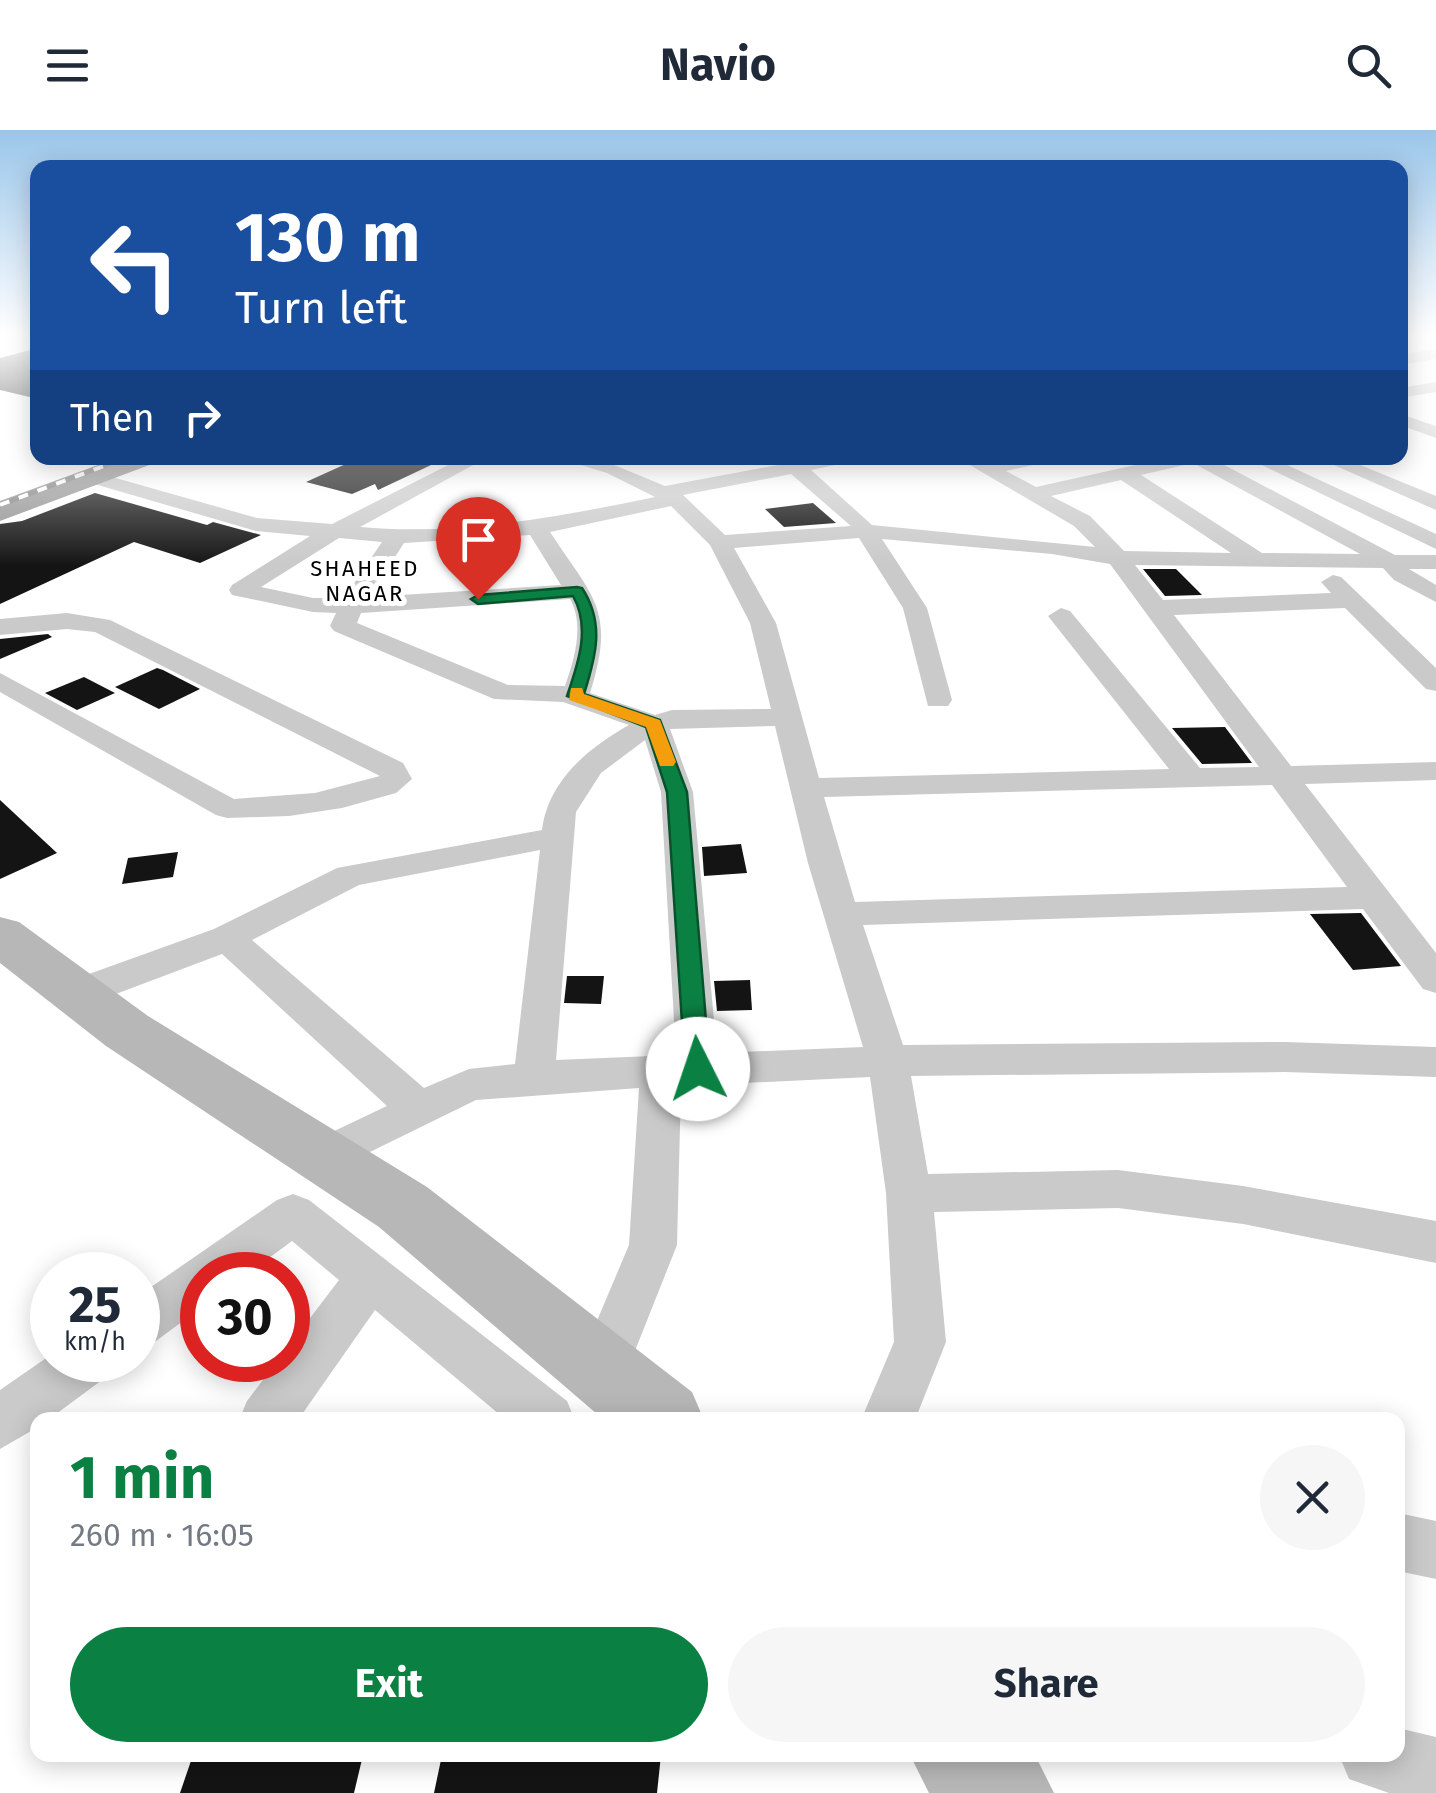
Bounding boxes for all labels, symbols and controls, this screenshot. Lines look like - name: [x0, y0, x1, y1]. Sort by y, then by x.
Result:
- icon: menu: [40, 38, 95, 93]
- text: Navio: [660, 38, 776, 92]
- icon: search: [1341, 38, 1396, 93]
- text: 130 m: [235, 196, 421, 280]
- icon: left: [70, 200, 200, 330]
- text: Turn left: [235, 281, 407, 335]
- icon: right: [175, 390, 230, 445]
- text: Then: [70, 395, 155, 441]
- pin: [436, 497, 521, 600]
- icon: arrive: [451, 512, 506, 567]
- district label: SHAHEED NAGAR: [310, 555, 420, 607]
- position arrow: [646, 1017, 750, 1121]
- speed limit sign: 30: [180, 1252, 310, 1382]
- text: 25: [69, 1275, 121, 1335]
- text: km/h: [64, 1327, 126, 1357]
- text: 1 min: [70, 1442, 214, 1514]
- button: close: [1260, 1445, 1365, 1550]
- text: 260 m · 16:05: [70, 1516, 254, 1554]
- button: Exit: [70, 1627, 708, 1742]
- button: Share: [728, 1627, 1365, 1742]

